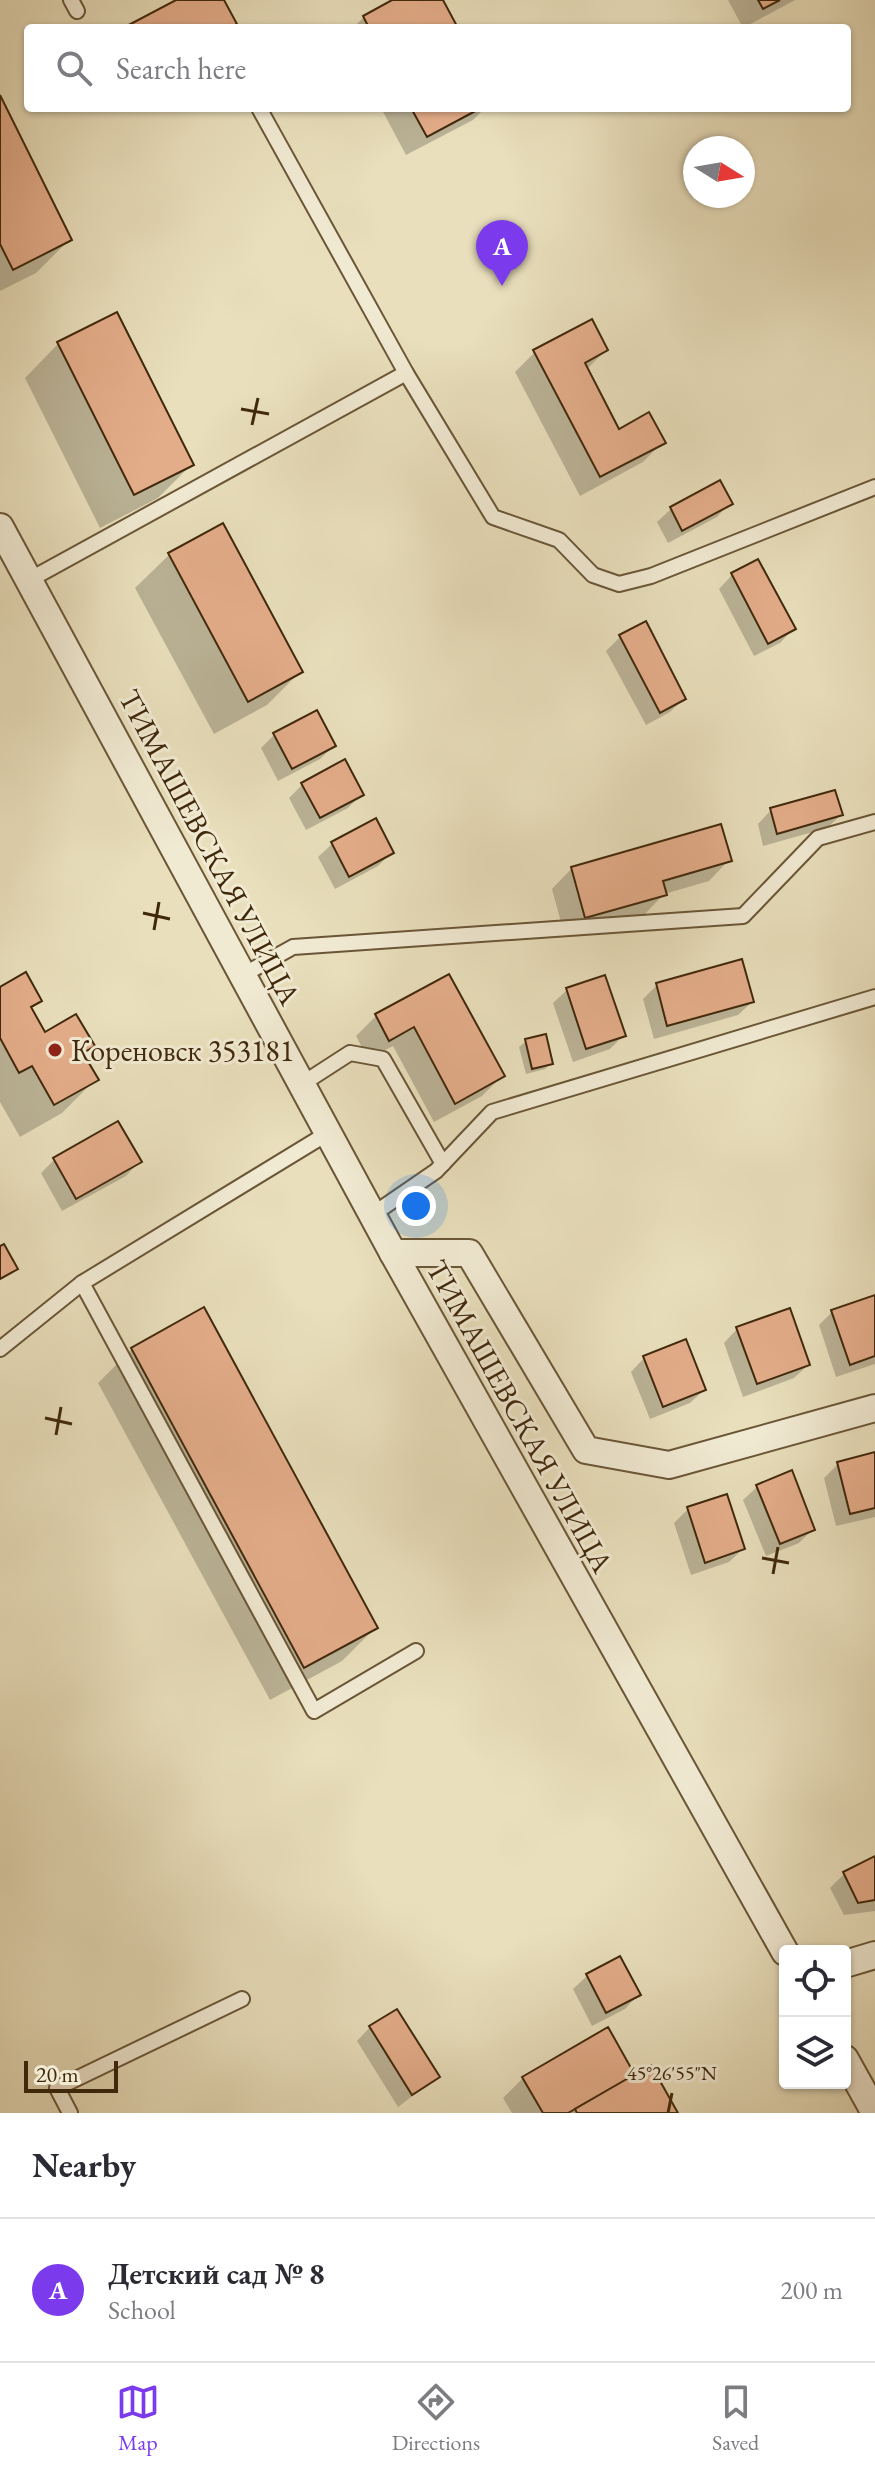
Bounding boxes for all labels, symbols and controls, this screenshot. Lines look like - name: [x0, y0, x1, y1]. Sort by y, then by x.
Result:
- search box: [24, 24, 851, 112]
- icon: search: [52, 46, 96, 90]
- text: Search here: [116, 49, 246, 88]
- north arrow: [683, 136, 755, 208]
- pin: A: [476, 220, 528, 286]
- street label: ТИМАШЕВСКАЯ УЛИЦА: [110, 682, 310, 1012]
- place label: Кореновск 353181: [71, 1031, 294, 1070]
- marker: Кореновск 353181: [46, 1041, 64, 1059]
- your location: [396, 1186, 436, 1226]
- street label: ТИМАШЕВСКАЯ УЛИЦА: [418, 1253, 623, 1580]
- map controls: [779, 1945, 851, 2089]
- button: locate: [779, 1945, 851, 2017]
- button: layers: [779, 2017, 851, 2089]
- scale bar: [24, 2057, 118, 2093]
- text: 20 m: [36, 2060, 79, 2089]
- text: 45°26'55"N: [627, 2060, 717, 2086]
- text: Nearby: [32, 2143, 136, 2187]
- text: Детский сад № 8: [108, 2254, 325, 2293]
- text: A: [49, 2273, 67, 2307]
- text: 200 m: [780, 2273, 843, 2307]
- text: School: [108, 2293, 176, 2327]
- tab: Map: [116, 2380, 160, 2457]
- tab: Directions: [392, 2380, 480, 2457]
- tab: Saved: [712, 2380, 759, 2457]

